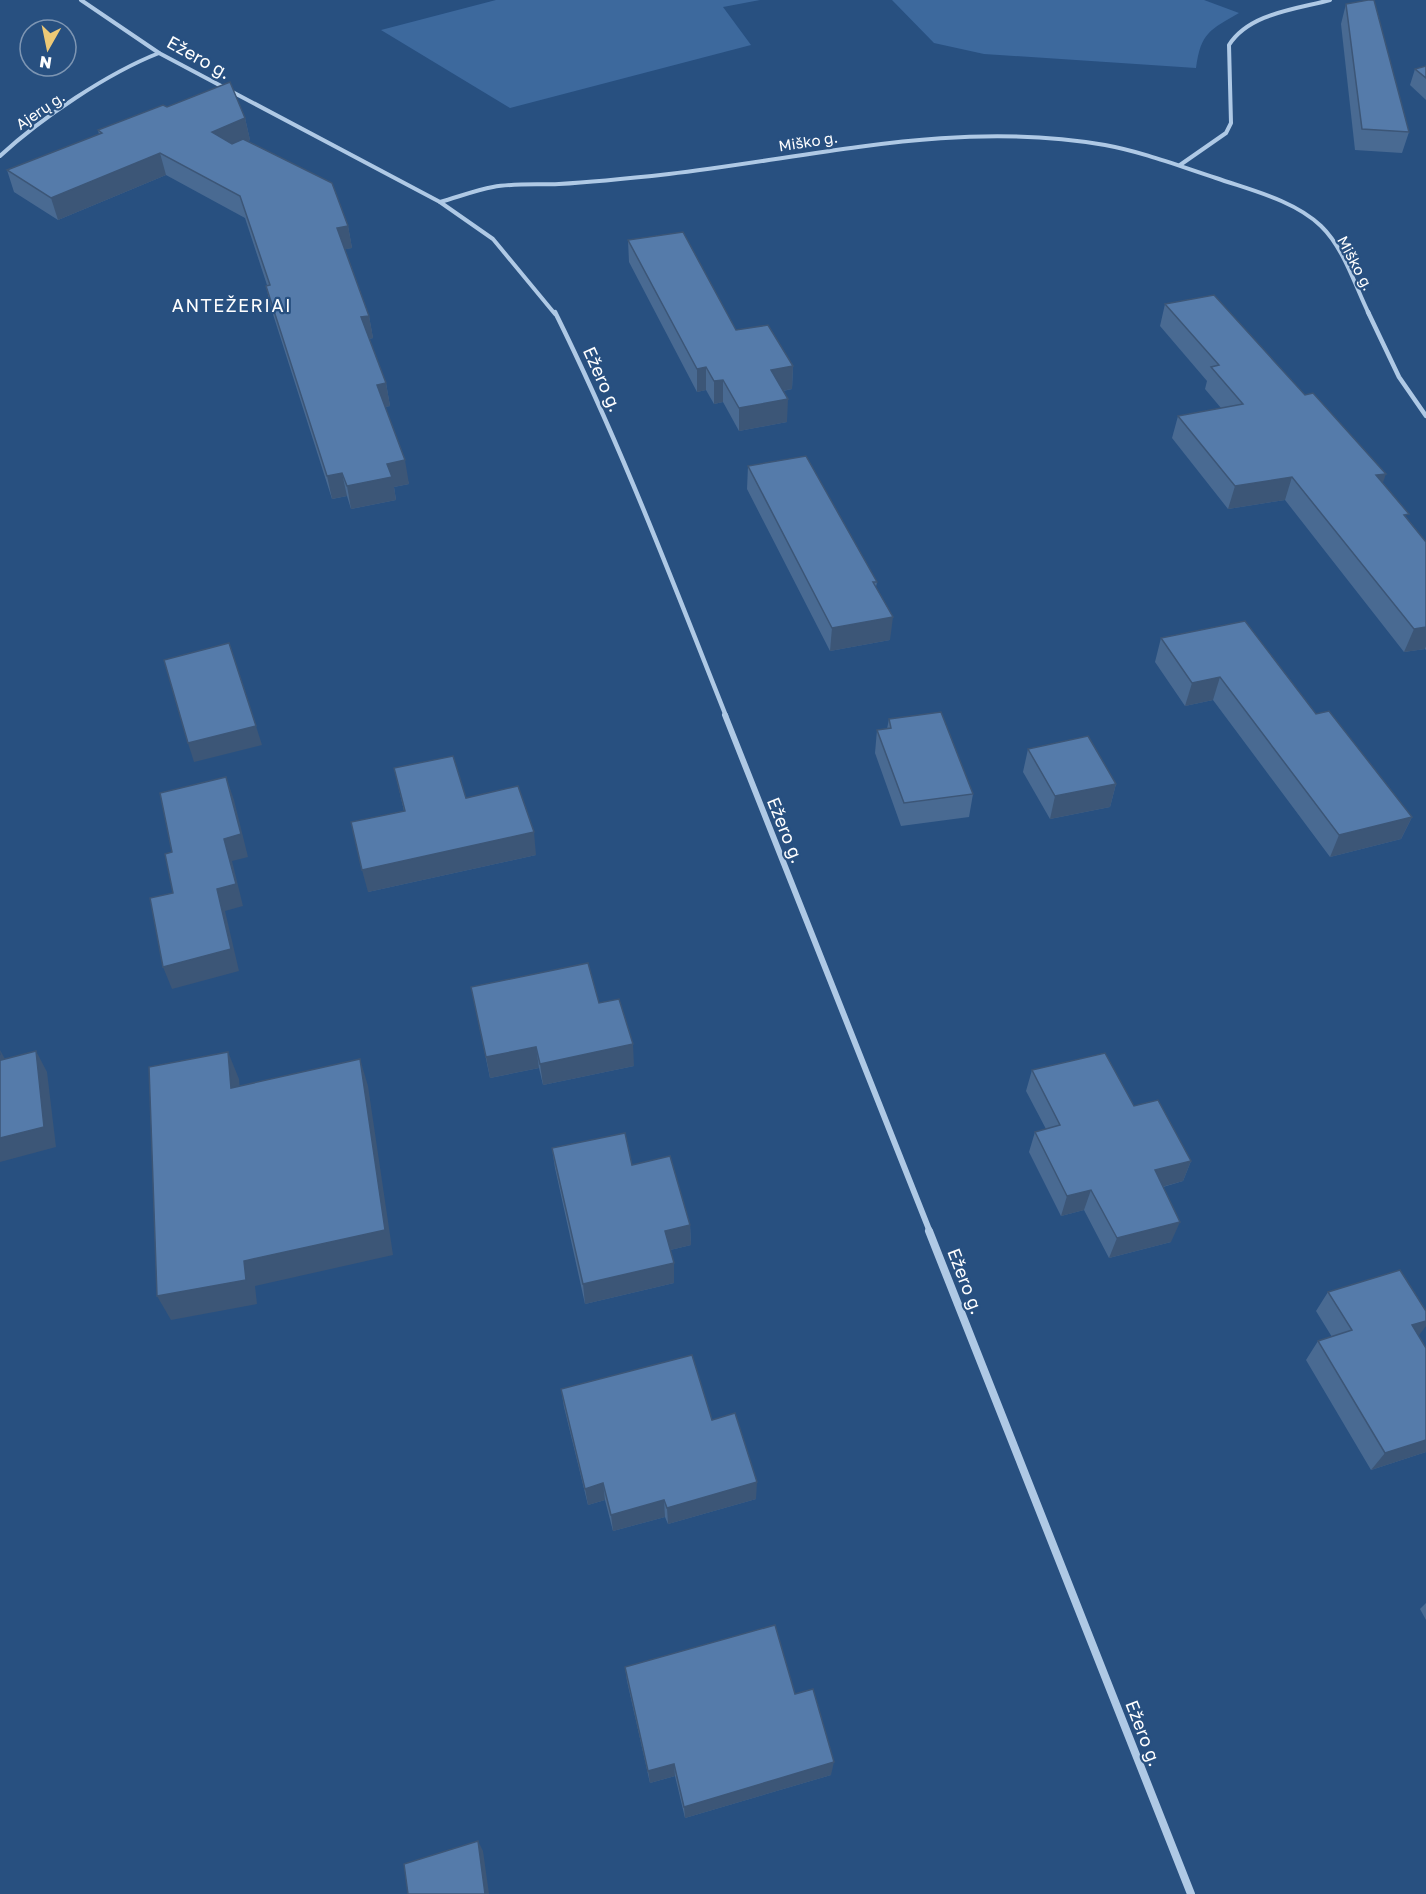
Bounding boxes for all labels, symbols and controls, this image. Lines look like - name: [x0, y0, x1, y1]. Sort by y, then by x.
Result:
- north arrow: [18, 18, 78, 78]
- street label: Ežero g.: [163, 31, 235, 83]
- text: N: [38, 52, 53, 74]
- street label: Ajerų g.: [12, 87, 68, 133]
- street label: Miško g.: [777, 127, 839, 155]
- street label: Miško g.: [1334, 232, 1378, 294]
- district label: ANTEŽERIAI: [172, 294, 292, 316]
- street label: Ežero g.: [579, 343, 627, 415]
- street label: Ežero g.: [763, 794, 809, 866]
- street label: Ežero g.: [943, 1245, 989, 1317]
- street label: Ežero g.: [1121, 1697, 1167, 1769]

